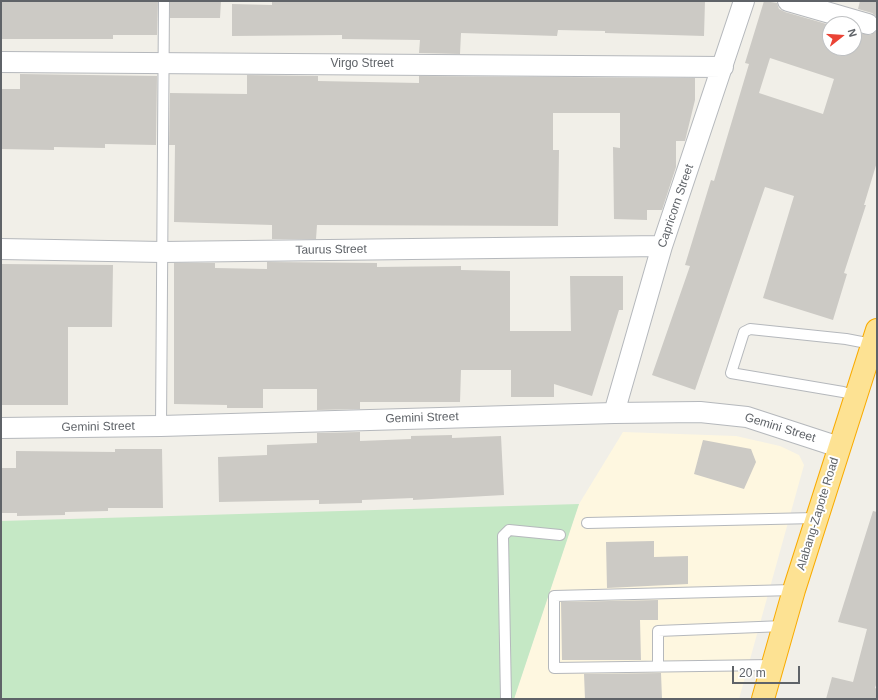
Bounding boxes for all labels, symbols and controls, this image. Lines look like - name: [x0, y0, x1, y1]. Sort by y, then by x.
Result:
- north arrow: [822, 16, 862, 56]
- text: N: [846, 27, 859, 38]
- street label: Virgo Street: [330, 57, 394, 71]
- street label: Capricorn Street: [655, 162, 697, 250]
- street label: Taurus Street: [295, 242, 367, 258]
- street label: Gemini Street: [385, 410, 459, 426]
- street label: Gemini Street: [743, 410, 817, 446]
- street label: Gemini Street: [61, 419, 135, 435]
- street label: Alabang-Zapote Road: [794, 456, 842, 572]
- scale bar: [734, 658, 802, 684]
- text: 20 m: [739, 666, 766, 680]

